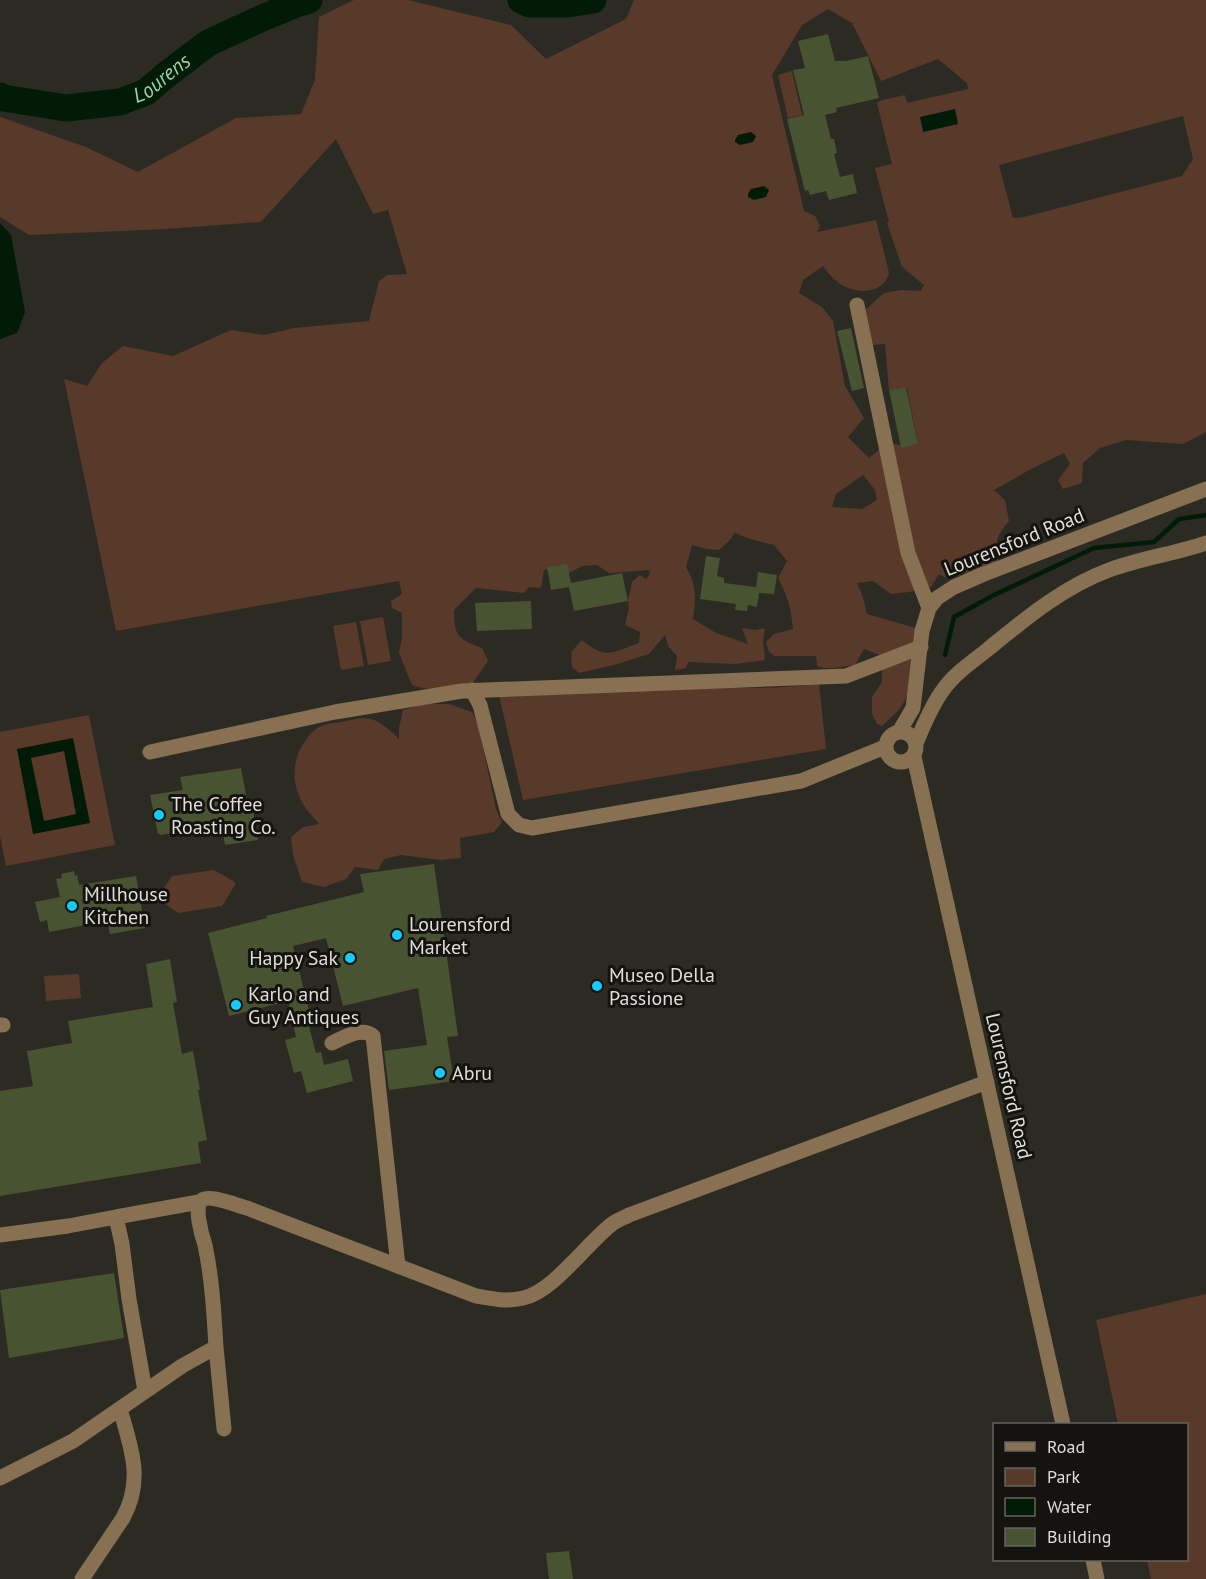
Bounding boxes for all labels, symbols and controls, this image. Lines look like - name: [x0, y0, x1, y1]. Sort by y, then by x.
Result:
- water label: Lourens: [129, 47, 196, 109]
- street label: Lourensford Road: [940, 502, 1088, 582]
- place label: The Coffee Roasting Co.: [171, 791, 276, 840]
- marker: The Coffee Roasting Co.: [152, 808, 166, 822]
- place label: Millhouse Kitchen: [84, 881, 168, 930]
- marker: Millhouse Kitchen: [65, 899, 79, 913]
- place label: Lourensford Market: [409, 911, 510, 960]
- marker: Lourensford Market: [390, 928, 404, 942]
- place label: Happy Sak: [249, 945, 338, 971]
- marker: Happy Sak: [343, 951, 357, 965]
- place label: Museo Della Passione: [609, 962, 715, 1011]
- marker: Museo Della Passione: [590, 979, 604, 993]
- place label: Karlo and Guy Antiques: [248, 981, 359, 1030]
- marker: Karlo and Guy Antiques: [229, 998, 243, 1012]
- street label: Lourensford Road: [980, 1010, 1038, 1162]
- place label: Abru: [452, 1060, 492, 1086]
- marker: Abru: [433, 1066, 447, 1080]
- legend: [993, 1423, 1188, 1561]
- text: Road: [1047, 1435, 1085, 1458]
- text: Park: [1047, 1465, 1080, 1488]
- text: Water: [1047, 1495, 1091, 1518]
- text: Building: [1047, 1525, 1111, 1548]

